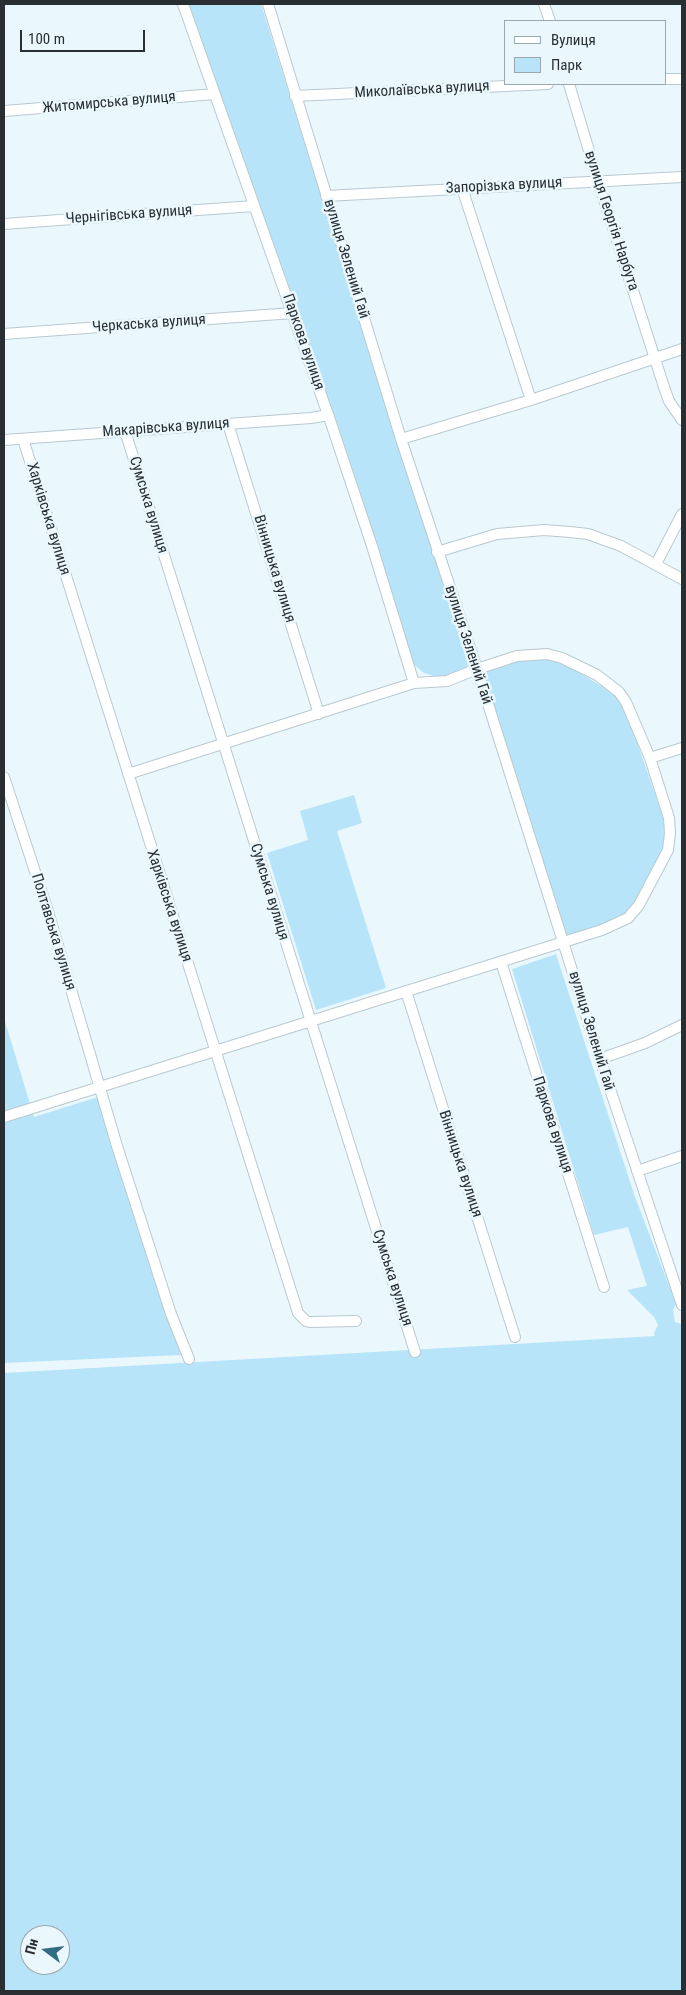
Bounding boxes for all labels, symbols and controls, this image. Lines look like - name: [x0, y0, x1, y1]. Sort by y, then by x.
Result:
- scale bar: [22, 20, 148, 52]
- legend: [503, 20, 666, 85]
- text: 100 m: [28, 30, 65, 48]
- text: Вулиця: [551, 31, 596, 49]
- text: Парк: [551, 56, 582, 74]
- street label: Миколаївська вулиця: [354, 77, 490, 103]
- street label: Житомирська вулиця: [42, 88, 176, 118]
- street label: вулиця Георгія Нарбута: [580, 149, 642, 293]
- street label: Запорізька вулиця: [445, 174, 563, 198]
- street label: вулиця Зелений Гай: [319, 197, 373, 321]
- street label: Чернігівська вулиця: [65, 202, 193, 228]
- street label: Паркова вулиця: [278, 292, 328, 392]
- street label: Черкаська вулиця: [92, 311, 206, 337]
- street label: Макарівська вулиця: [102, 415, 230, 441]
- street label: Сумська вулиця: [125, 454, 171, 556]
- street label: Харківська вулиця: [22, 460, 74, 578]
- street label: Вінницька вулиця: [249, 513, 299, 625]
- street label: вулиця Зелений Гай: [440, 583, 496, 707]
- street label: Сумська вулиця: [246, 841, 292, 943]
- street label: Харківська вулиця: [142, 848, 196, 964]
- street label: Полтавська вулиця: [27, 871, 79, 993]
- street label: вулиця Зелений Гай: [564, 969, 618, 1093]
- street label: Паркова вулиця: [528, 1074, 576, 1176]
- street label: Вінницька вулиця: [434, 1108, 486, 1220]
- street label: Сумська вулиця: [368, 1228, 416, 1328]
- north arrow: [20, 1925, 70, 1975]
- text: Пн: [22, 1937, 41, 1956]

